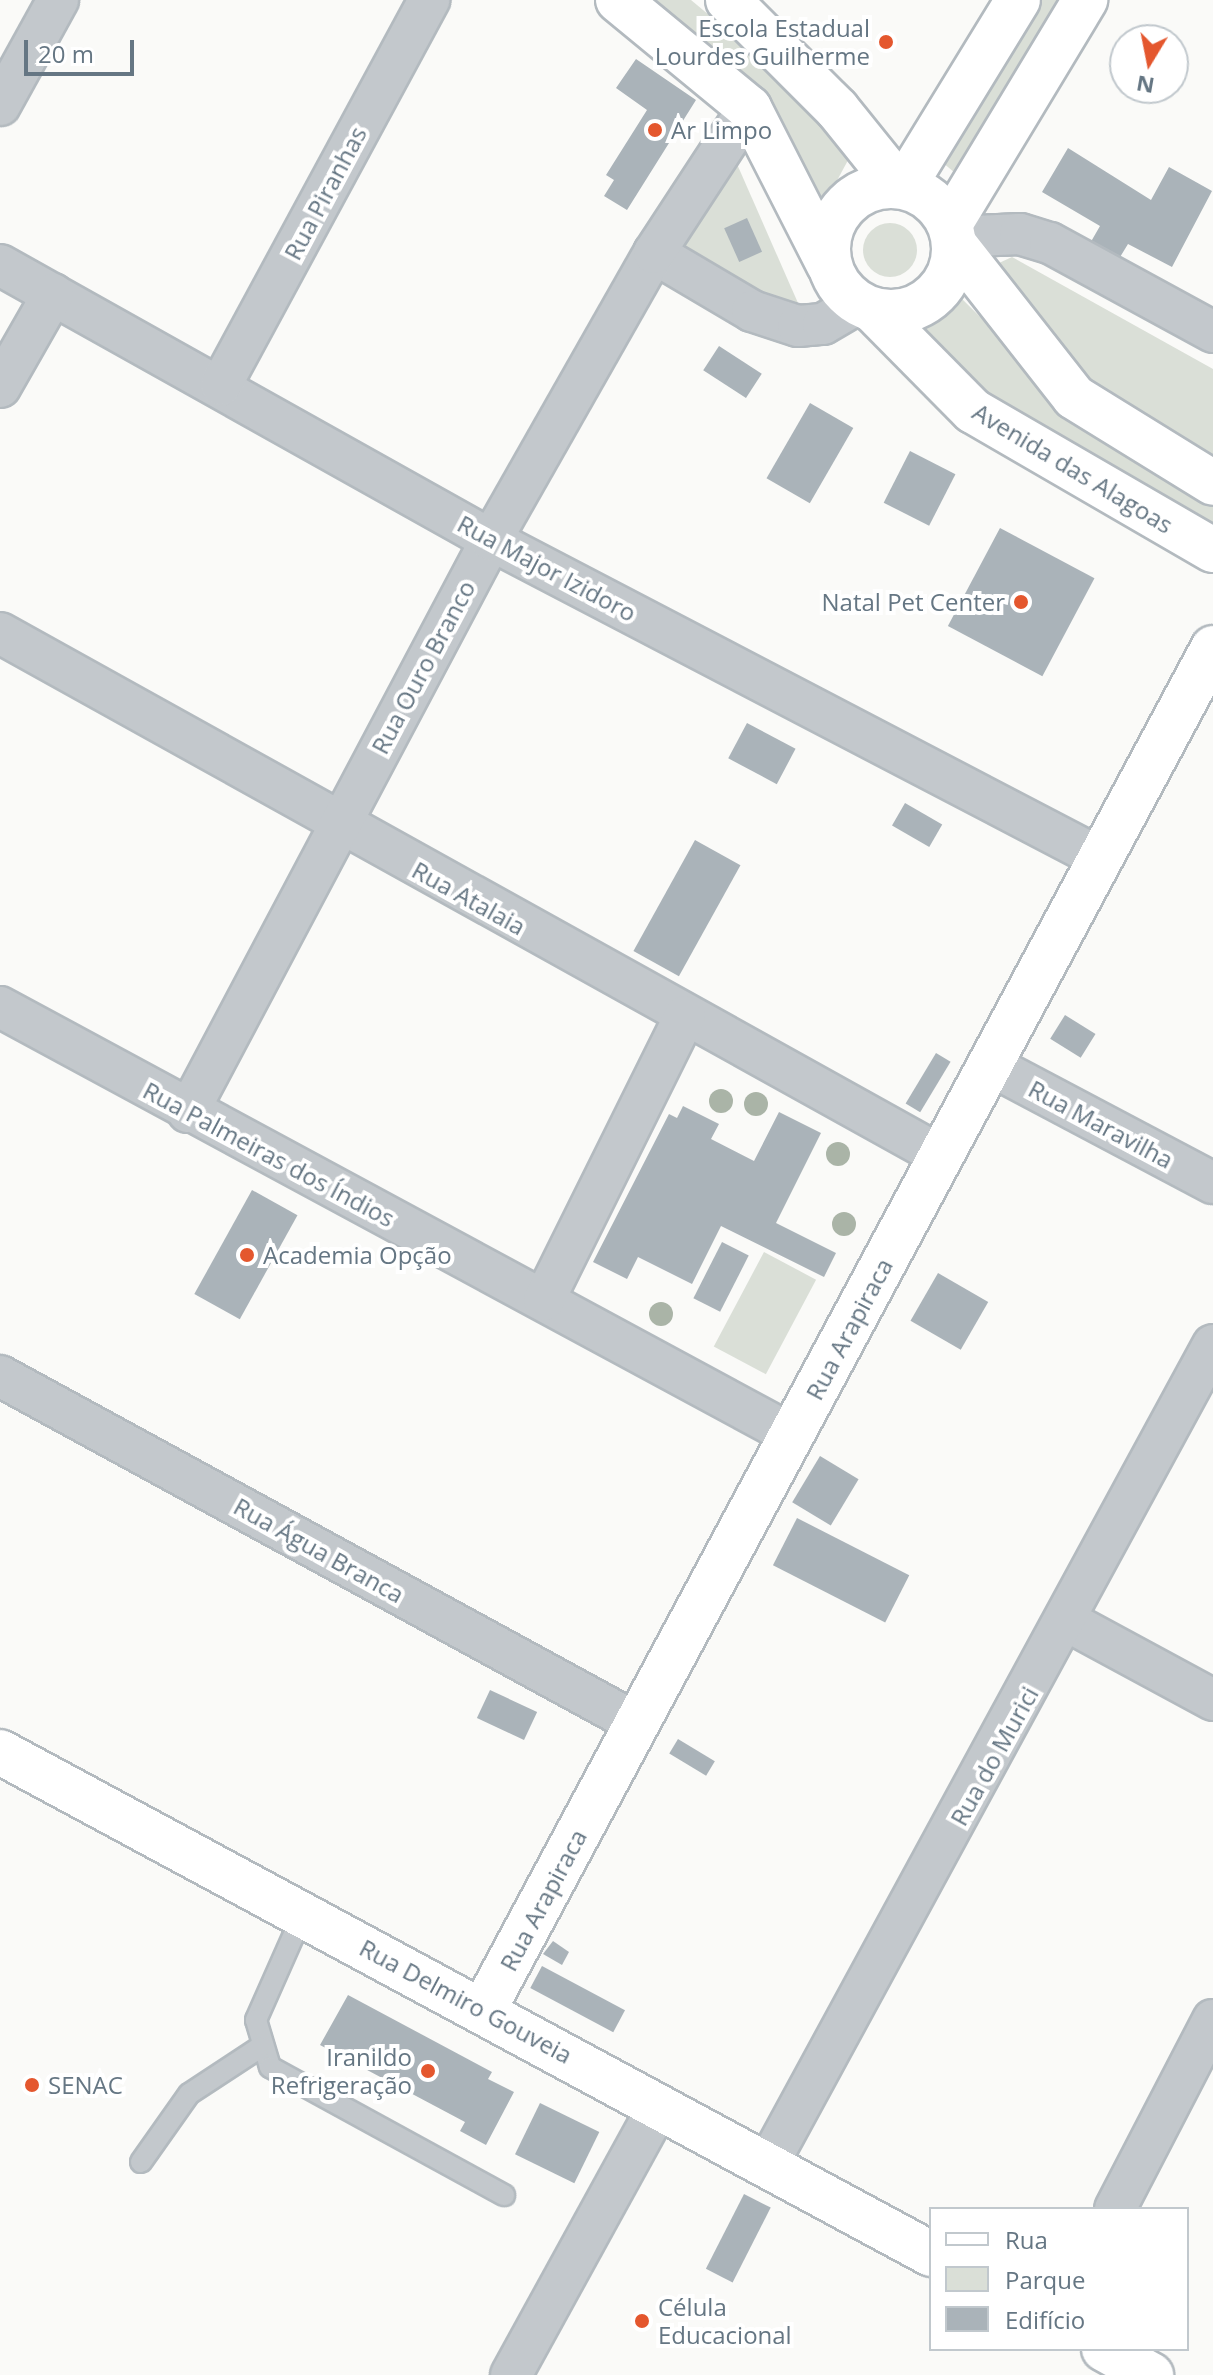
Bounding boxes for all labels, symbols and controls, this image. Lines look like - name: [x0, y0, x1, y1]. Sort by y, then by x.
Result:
- place label: Escola Estadual Lourdes Guilherme: [655, 14, 870, 70]
- scale bar: [28, 24, 138, 74]
- north arrow: [1109, 24, 1189, 104]
- marker: Escola Estadual Lourdes Guilherme: [877, 33, 895, 51]
- text: 20 m: [38, 37, 94, 70]
- text: N: [1134, 69, 1157, 102]
- place label: Ar Limpo: [671, 116, 772, 144]
- street label: Rua Piranhas: [278, 121, 372, 265]
- marker: Ar Limpo: [646, 121, 664, 139]
- street label: Avenida das Alagoas: [968, 397, 1178, 539]
- street label: Rua Major Izidoro: [453, 509, 641, 627]
- street label: Rua Ouro Branco: [365, 575, 481, 759]
- place label: Natal Pet Center: [822, 588, 1005, 616]
- marker: Natal Pet Center: [1012, 593, 1030, 611]
- street label: Rua Atalaia: [407, 855, 531, 941]
- street label: Rua Maravilha: [1024, 1074, 1178, 1174]
- street label: Rua Palmeiras dos Índios: [138, 1075, 400, 1233]
- place label: Academia Opção: [263, 1241, 452, 1269]
- marker: Academia Opção: [238, 1246, 256, 1264]
- street label: Rua Arapiraca: [800, 1253, 898, 1405]
- street label: Rua Água Branca: [229, 1491, 409, 1609]
- street label: Rua do Murici: [944, 1682, 1044, 1830]
- street label: Rua Arapiraca: [494, 1824, 592, 1976]
- street label: Rua Delmiro Gouveia: [355, 1933, 577, 2069]
- place label: Iranildo Refrigeração: [271, 2043, 412, 2099]
- marker: Iranildo Refrigeração: [419, 2062, 437, 2080]
- place label: SENAC: [48, 2071, 123, 2099]
- marker: SENAC: [23, 2076, 41, 2094]
- legend: [929, 2207, 1189, 2351]
- text: Rua: [1005, 2223, 1048, 2256]
- text: Parque: [1005, 2263, 1085, 2296]
- place label: Célula Educacional: [658, 2293, 792, 2349]
- text: Edifício: [1005, 2303, 1085, 2336]
- marker: Célula Educacional: [633, 2312, 651, 2330]

